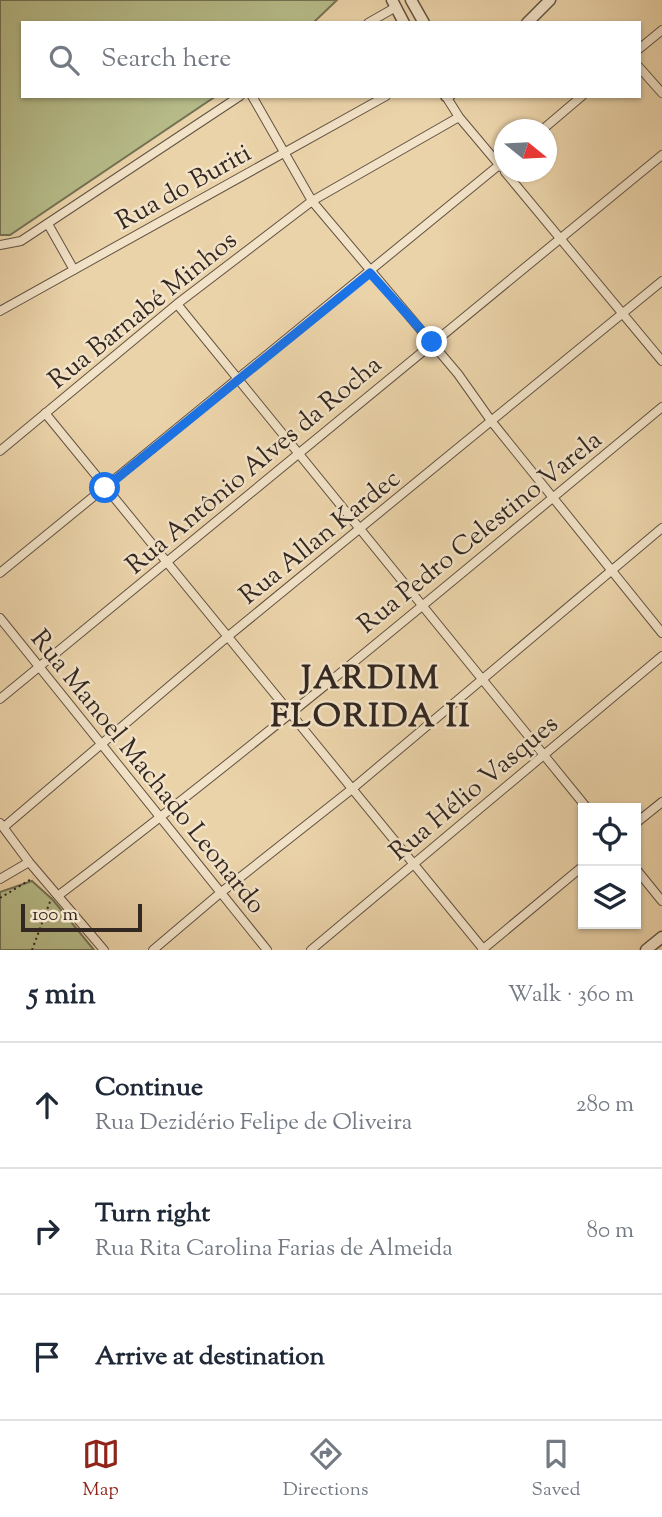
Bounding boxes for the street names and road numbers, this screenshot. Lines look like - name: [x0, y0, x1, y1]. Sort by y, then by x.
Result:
- street label: Rua do Buriti: [110, 136, 258, 241]
- street label: Rua Barnabé Minhos: [41, 223, 246, 399]
- street label: Rua Antônio Alves da Rocha: [119, 348, 391, 584]
- street label: Rua Pedro Celestino Varela: [351, 423, 611, 643]
- street label: Rua Allan Kardec: [232, 461, 409, 614]
- street label: Rua Manoel Machado Leonardo: [21, 623, 273, 923]
- street label: Rua Hélio Vasques: [382, 707, 567, 871]

